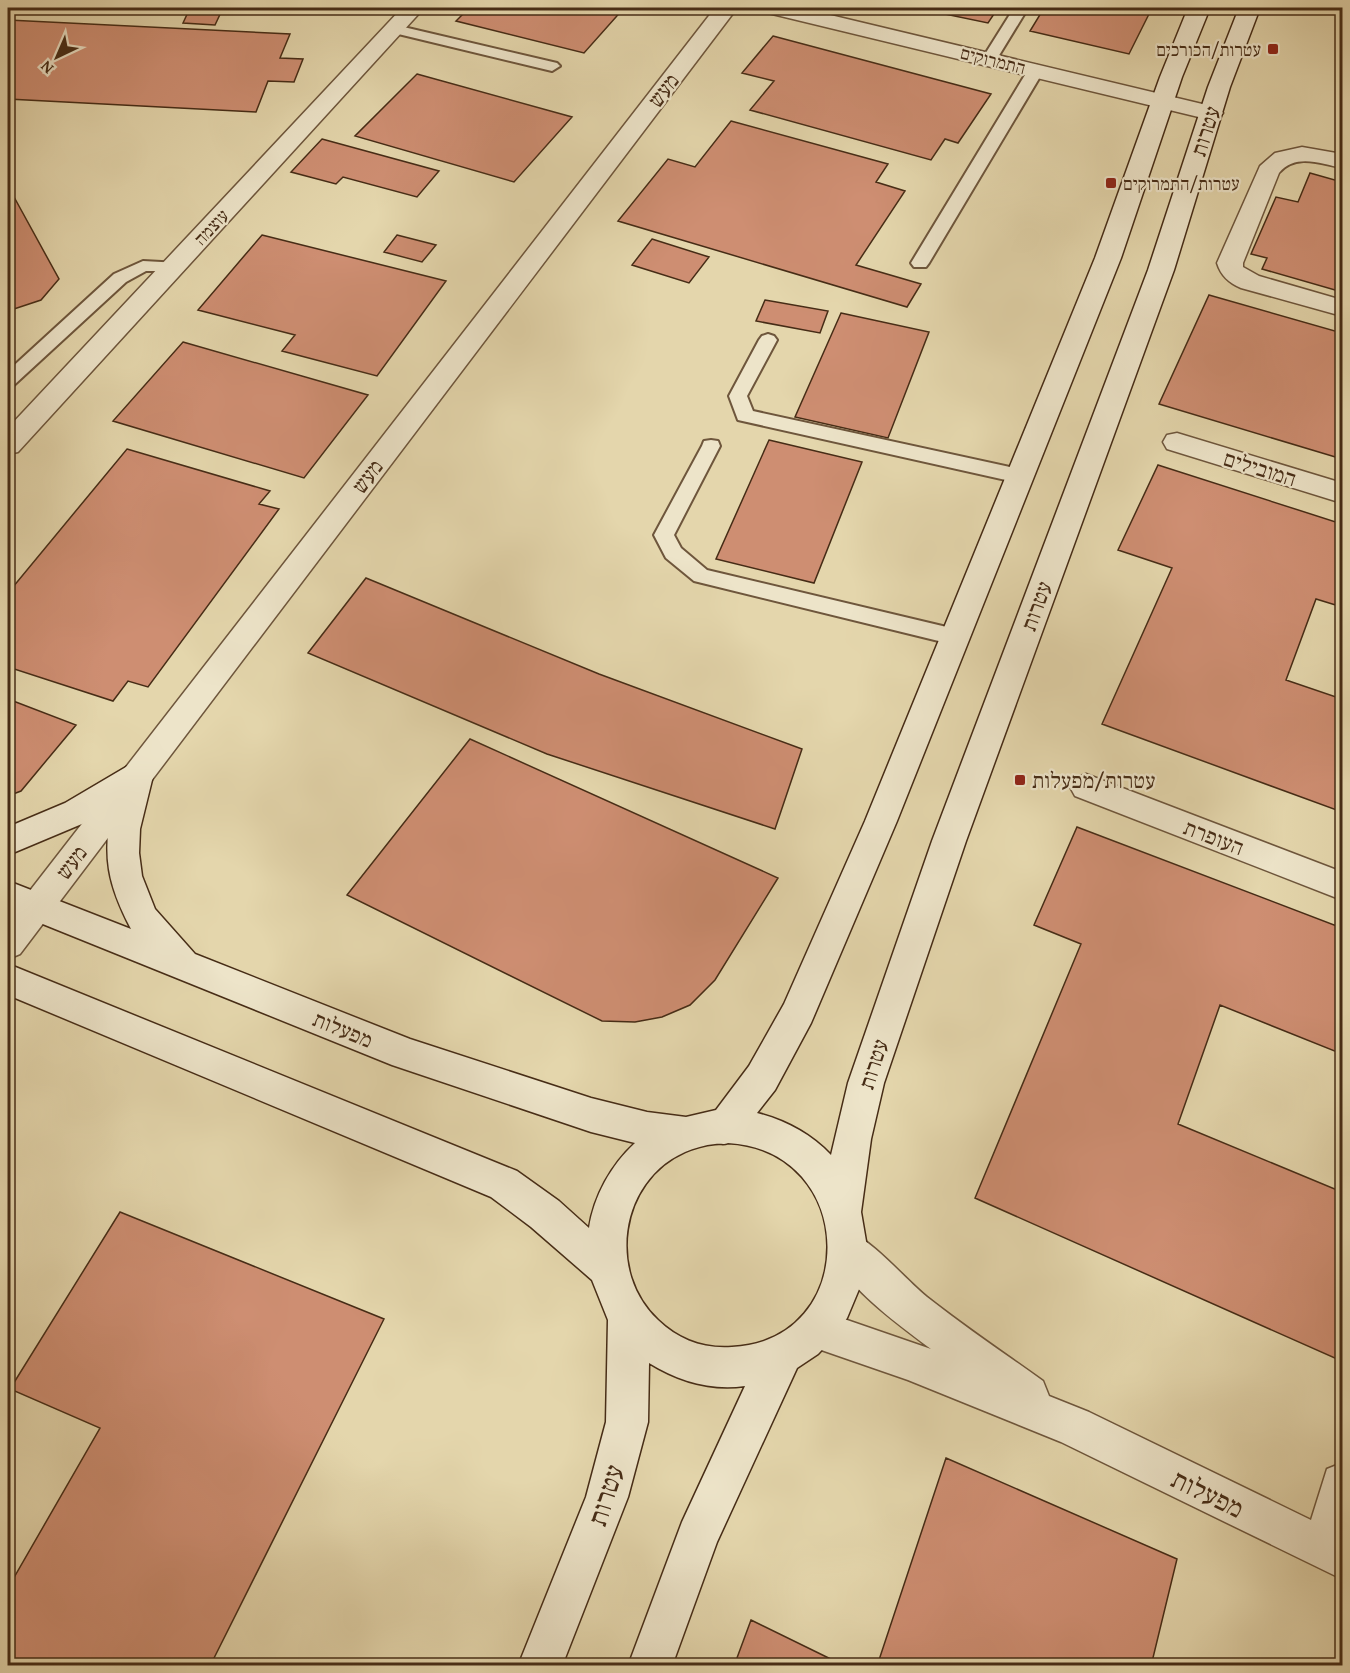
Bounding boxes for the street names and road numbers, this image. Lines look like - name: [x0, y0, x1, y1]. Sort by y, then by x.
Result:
- street label: התמרוקים: [957, 39, 1029, 81]
- street label: מעש: [639, 66, 687, 114]
- street label: עטרות: [1182, 102, 1228, 160]
- street label: עוצמה: [187, 203, 235, 251]
- street label: המובילים: [1220, 442, 1300, 494]
- street label: מעש: [343, 452, 391, 500]
- street label: עטרות: [1012, 577, 1060, 635]
- street label: העופרת: [1179, 811, 1249, 863]
- street label: מעש: [47, 838, 95, 886]
- street label: מפעלות: [308, 1003, 378, 1055]
- street label: עטרות: [850, 1035, 896, 1093]
- street label: מפעלות: [1165, 1458, 1251, 1528]
- street label: עטרות: [576, 1459, 634, 1531]

